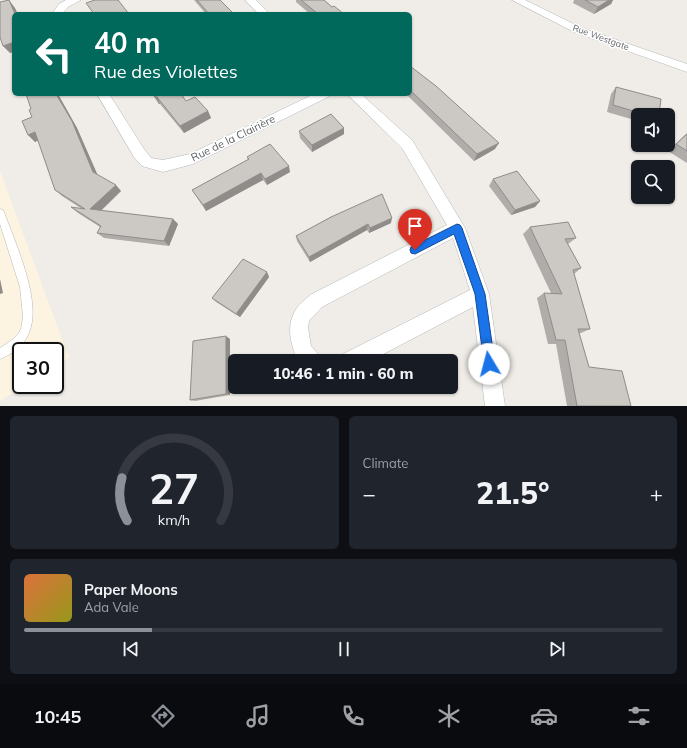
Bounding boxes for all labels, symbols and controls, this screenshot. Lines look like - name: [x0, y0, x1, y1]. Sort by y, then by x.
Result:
- street label: Rue Westgate: [571, 22, 631, 52]
- text: 40 m: [94, 25, 160, 60]
- icon: left: [28, 28, 80, 80]
- text: Rue des Violettes: [94, 60, 238, 83]
- map controls: [631, 108, 675, 204]
- button: sound: [631, 108, 675, 152]
- street label: Rue de la Clairière: [188, 111, 278, 165]
- button: search: [631, 160, 675, 204]
- pin: [398, 209, 432, 250]
- icon: arrive: [404, 215, 426, 237]
- speed limit sign: 30: [12, 342, 64, 394]
- position arrow: [468, 343, 510, 385]
- text: 10:46 · 1 min · 60 m: [273, 364, 413, 383]
- text: Climate: [363, 455, 408, 471]
- text: 27: [149, 461, 199, 513]
- text: 21.5°: [476, 474, 549, 512]
- text: −: [363, 480, 376, 508]
- text: +: [650, 480, 663, 508]
- text: km/h: [158, 510, 190, 528]
- text: Paper Moons: [84, 580, 178, 599]
- text: Ada Vale: [84, 599, 139, 615]
- icon: previous: [120, 638, 142, 660]
- icon: pause: [333, 638, 355, 660]
- icon: next: [546, 638, 568, 660]
- icon: directions: [149, 702, 177, 730]
- icon: music: [244, 702, 272, 730]
- icon: phone: [339, 702, 367, 730]
- icon: climate: [435, 702, 463, 730]
- icon: car: [530, 702, 558, 730]
- icon: filters: [625, 702, 653, 730]
- text: 10:45: [34, 705, 81, 728]

